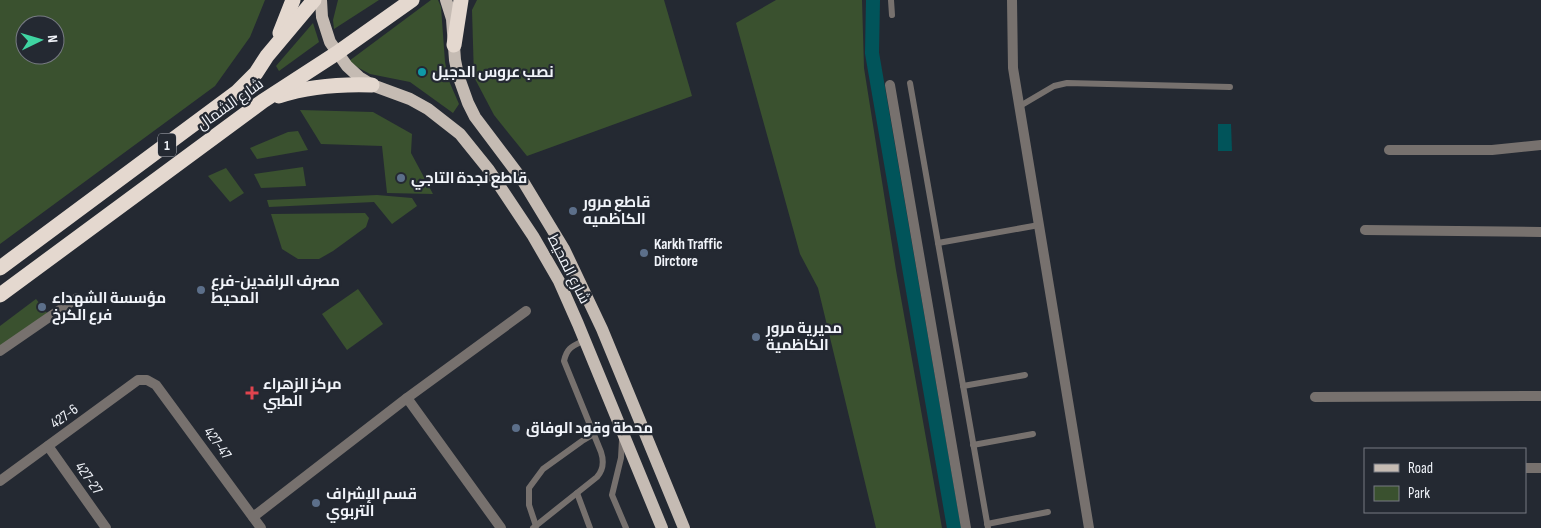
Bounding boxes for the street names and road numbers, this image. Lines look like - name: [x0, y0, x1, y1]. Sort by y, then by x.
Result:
- street label: شارع الشمال: [193, 75, 268, 135]
- road number: 1: [158, 134, 176, 156]
- street label: شارع المحيط: [542, 231, 594, 307]
- street label: 427-6: [47, 400, 82, 433]
- street label: 427-47: [199, 423, 236, 463]
- street label: 427-27: [71, 458, 107, 498]

